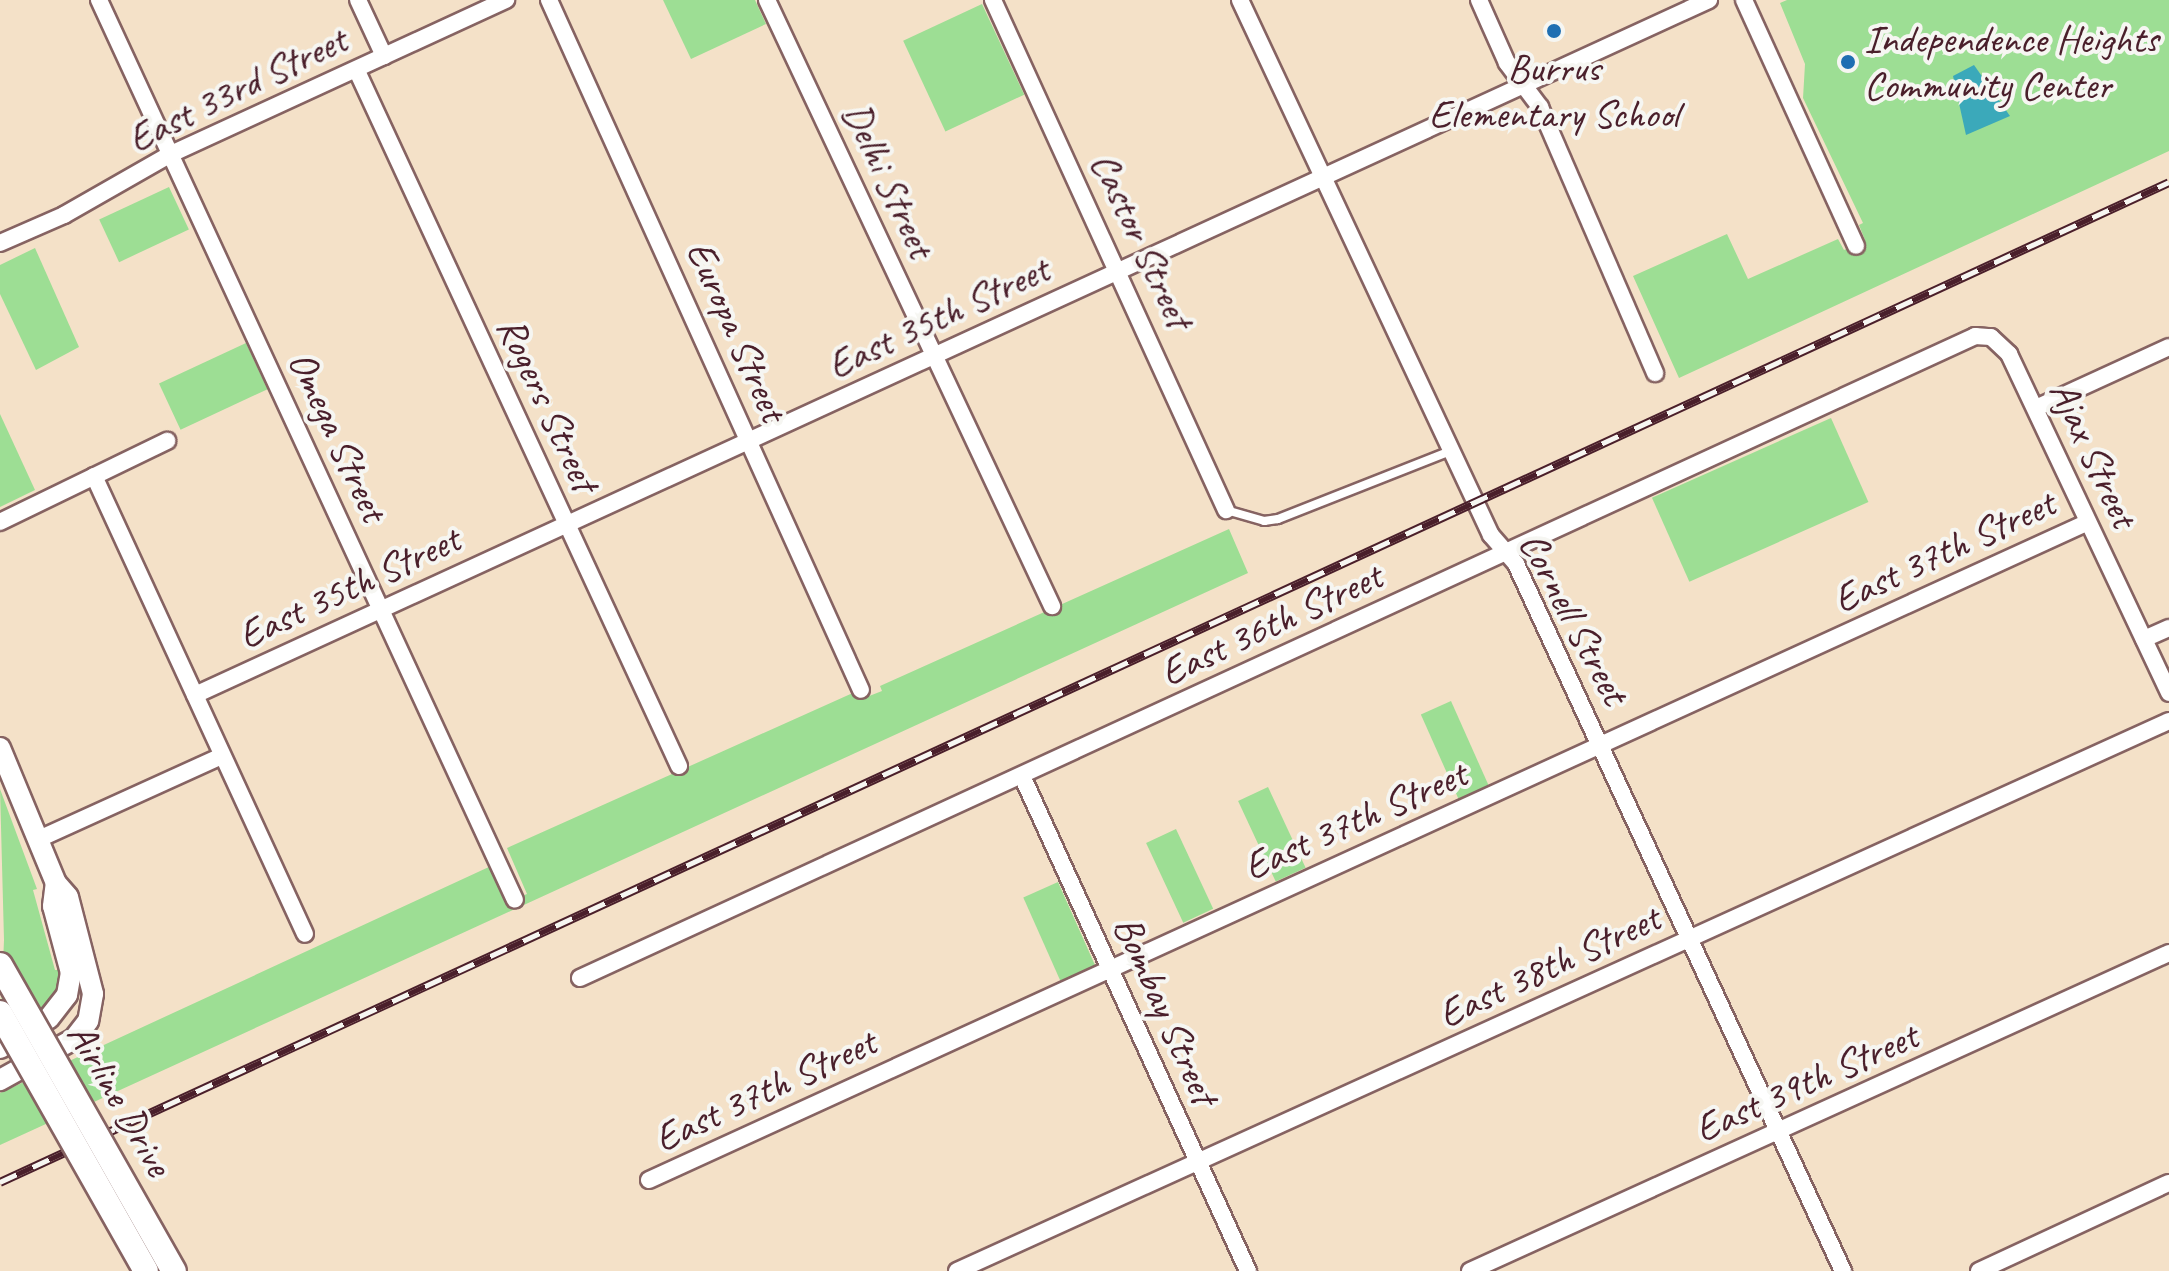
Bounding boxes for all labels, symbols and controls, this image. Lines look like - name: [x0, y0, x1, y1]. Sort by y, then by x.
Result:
- street label: East 33rd Street: [119, 15, 355, 163]
- place label: Independence Heights Community Center: [1864, 15, 2158, 109]
- marker: Burrus Elementary School: [1545, 22, 1563, 40]
- place label: Burrus Elementary School: [1429, 44, 1679, 138]
- marker: Independence Heights Community Center: [1839, 53, 1857, 71]
- street label: Delhi Street: [832, 95, 946, 265]
- street label: Castor Street: [1080, 144, 1204, 336]
- street label: Europa Street: [676, 233, 798, 429]
- street label: East 35th Street: [819, 245, 1057, 389]
- street label: Rogers Street: [487, 309, 609, 499]
- street label: Omega Street: [278, 343, 398, 529]
- street label: Ajax Street: [2039, 373, 2149, 535]
- street label: East 37th Street: [1825, 479, 2063, 623]
- street label: East 35th Street: [230, 515, 468, 659]
- street label: Cornell Street: [1509, 523, 1639, 713]
- street label: East 36th Street: [1152, 552, 1390, 696]
- street label: East 37th Street: [1236, 749, 1474, 891]
- street label: East 38th Street: [1430, 894, 1668, 1038]
- street label: Bombay Street: [1103, 908, 1229, 1112]
- street label: East 39th Street: [1687, 1011, 1925, 1153]
- street label: Airline Drive: [57, 1014, 183, 1184]
- street label: East 37th Street: [646, 1018, 884, 1162]

